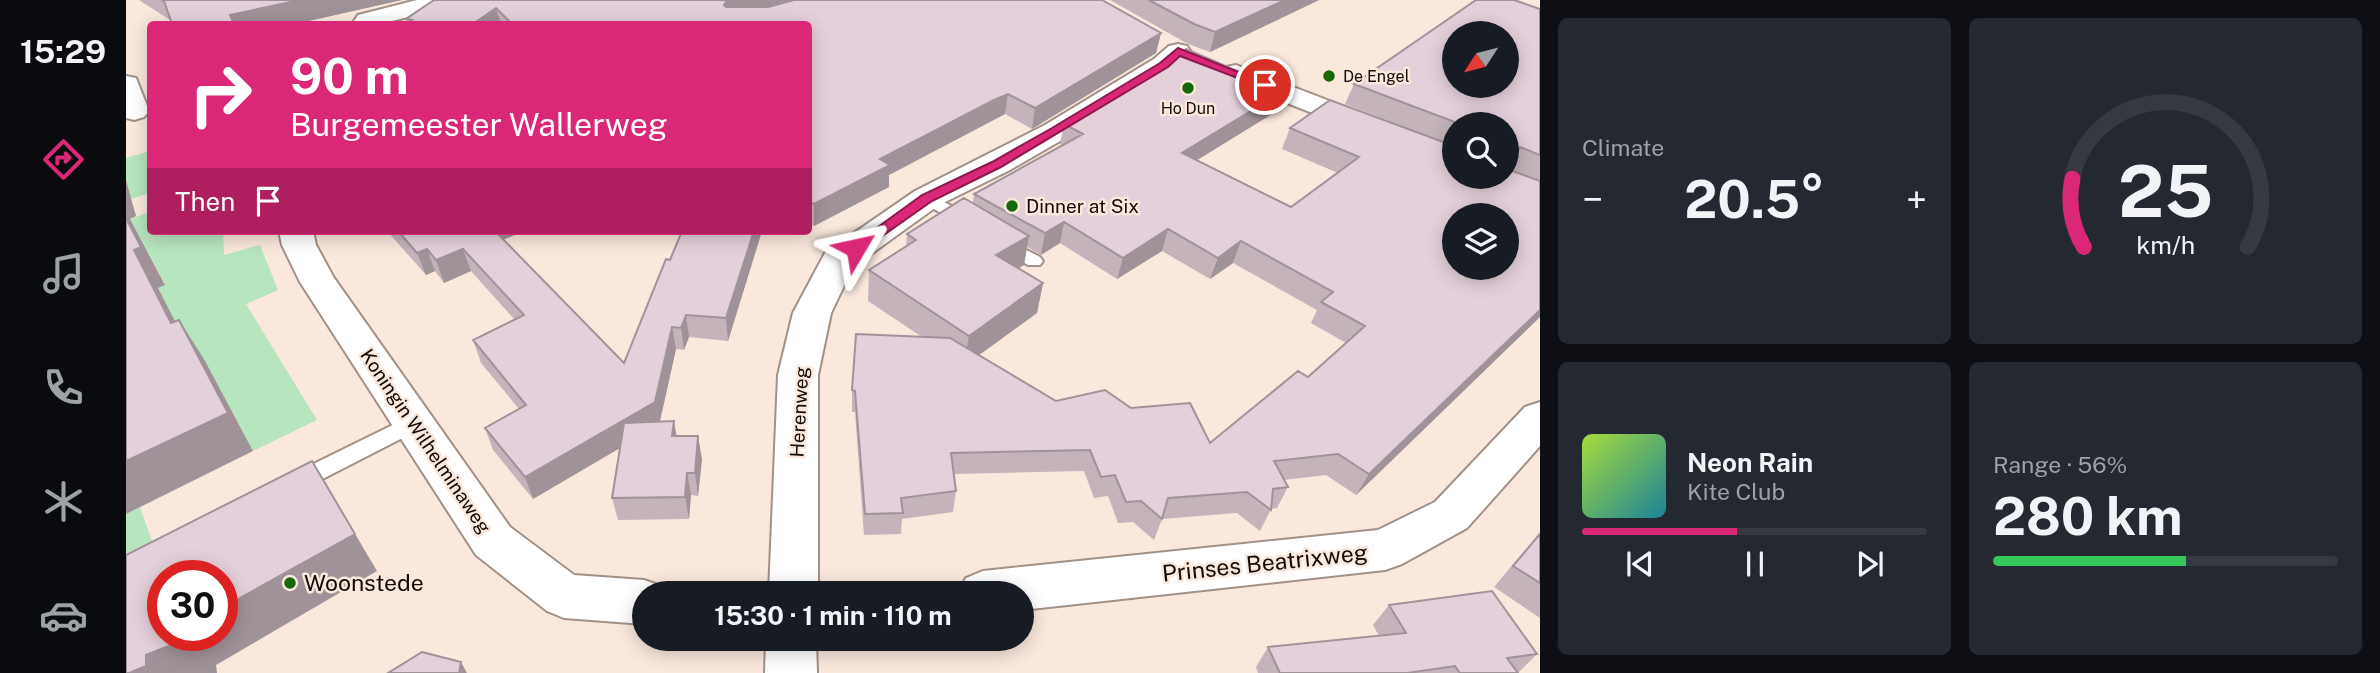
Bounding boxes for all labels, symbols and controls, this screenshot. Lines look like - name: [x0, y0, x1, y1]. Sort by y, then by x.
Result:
- north arrow: [1442, 21, 1519, 98]
- map controls: [1442, 21, 1519, 280]
- text: 15:29: [20, 33, 106, 70]
- text: 90 m: [290, 47, 409, 105]
- icon: right: [175, 49, 266, 140]
- pin: [1235, 55, 1295, 115]
- icon: arrive: [1246, 66, 1284, 104]
- place label: De Engel: [1343, 67, 1410, 86]
- marker: De Engel: [1321, 68, 1337, 84]
- marker: Ho Dun: [1180, 80, 1196, 96]
- place label: Ho Dun: [1161, 99, 1215, 118]
- text: Burgemeester Wallerweg: [290, 106, 668, 143]
- button: search: [1442, 112, 1519, 189]
- text: Climate: [1582, 134, 1664, 161]
- icon: directions: [39, 135, 88, 184]
- text: 25: [2118, 148, 2213, 233]
- text: 20.5°: [1684, 169, 1825, 230]
- text: −: [1582, 177, 1603, 222]
- text: +: [1906, 177, 1927, 222]
- icon: arrive: [249, 182, 287, 220]
- text: Then: [175, 186, 235, 217]
- place label: Dinner at Six: [1026, 195, 1139, 217]
- marker: Dinner at Six: [1004, 198, 1020, 214]
- button: layers: [1442, 203, 1519, 280]
- position arrow: [819, 211, 893, 285]
- text: km/h: [2136, 230, 2195, 260]
- icon: music: [39, 249, 88, 298]
- street label: Koningin Wilhelminaweg: [356, 345, 496, 537]
- icon: phone: [39, 363, 88, 412]
- street label: Herenweg: [786, 366, 812, 458]
- text: Neon Rain: [1687, 447, 1813, 478]
- text: Range · 56%: [1993, 451, 2127, 478]
- icon: climate: [39, 477, 88, 526]
- text: Kite Club: [1687, 478, 1785, 505]
- text: 280 km: [1993, 486, 2183, 547]
- street label: Prinses Beatrixweg: [1161, 538, 1369, 587]
- icon: previous: [1621, 545, 1659, 583]
- icon: pause: [1736, 545, 1774, 583]
- icon: next: [1851, 545, 1889, 583]
- speed limit sign: 30: [147, 560, 238, 651]
- place label: Woonstede: [304, 569, 424, 596]
- marker: Woonstede: [282, 575, 298, 591]
- icon: car: [39, 591, 88, 640]
- text: 15:30 · 1 min · 110 m: [714, 600, 952, 631]

